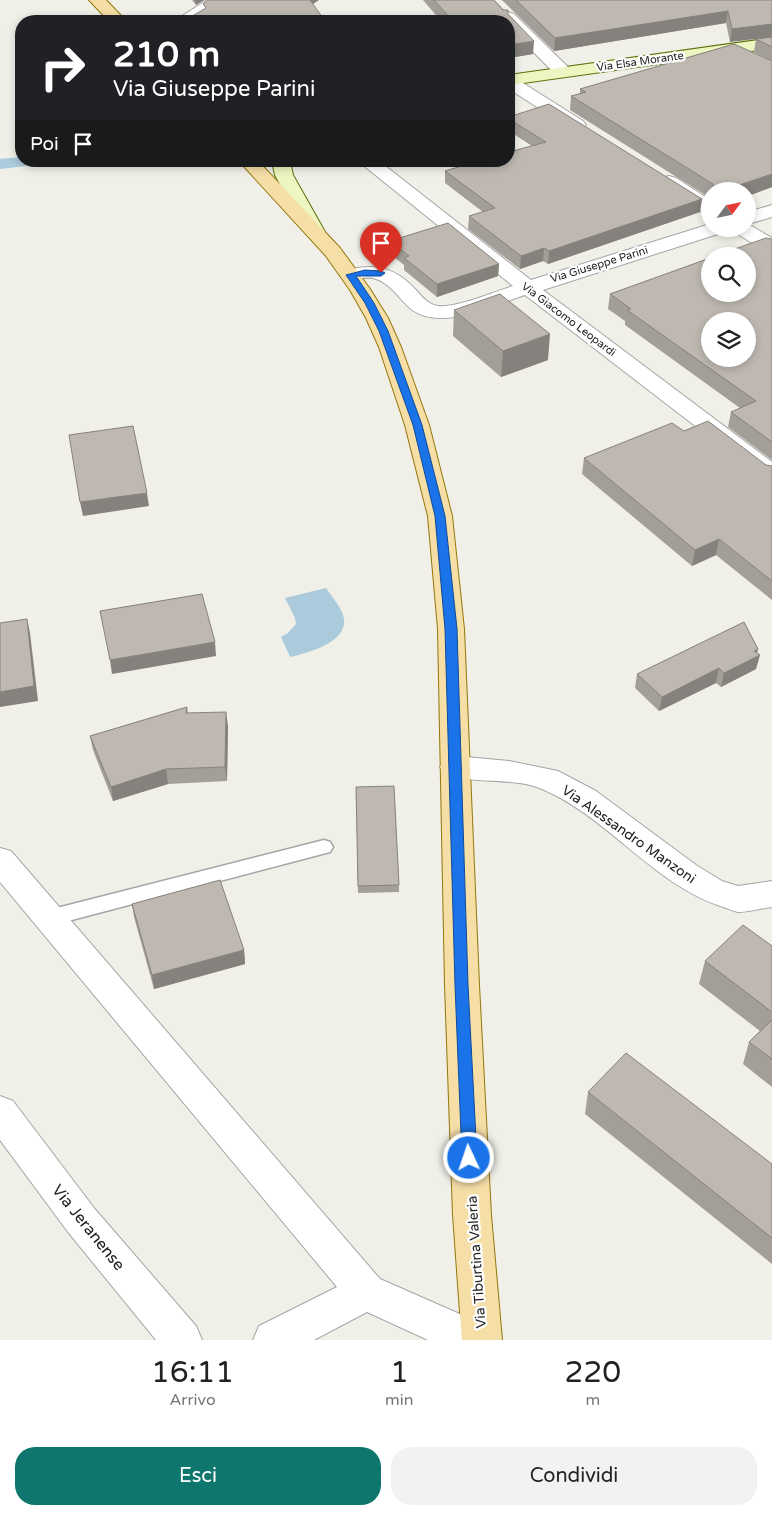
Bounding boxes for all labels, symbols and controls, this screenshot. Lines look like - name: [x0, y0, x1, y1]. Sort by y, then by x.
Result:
- text: 210 m: [113, 34, 220, 76]
- icon: right: [30, 35, 95, 100]
- street label: Via Elsa Morante: [596, 49, 684, 74]
- text: Via Giuseppe Parini: [113, 76, 315, 102]
- icon: arrive: [69, 130, 97, 158]
- text: Poi: [30, 133, 59, 155]
- north arrow: [701, 182, 756, 238]
- map controls: [701, 182, 756, 367]
- pin: [360, 222, 402, 273]
- icon: arrive: [367, 229, 395, 257]
- street label: Via Giuseppe Parini: [549, 243, 649, 285]
- button: search: [701, 247, 756, 302]
- street label: Via Giacomo Leopardi: [519, 280, 618, 359]
- button: layers: [701, 312, 756, 367]
- street label: Via Alessandro Manzoni: [558, 782, 699, 887]
- position arrow: [442, 1131, 494, 1183]
- street label: Via Jeranense: [47, 1181, 129, 1275]
- street label: Via Tiburtina Valeria: [463, 1195, 490, 1329]
- text: 16:11: [151, 1354, 234, 1391]
- text: 1: [390, 1354, 409, 1391]
- text: 220: [565, 1354, 621, 1391]
- text: Arrivo: [169, 1390, 216, 1410]
- text: min: [385, 1390, 414, 1410]
- text: m: [585, 1390, 600, 1410]
- button: Esci: [15, 1447, 381, 1505]
- button: Condividi: [391, 1447, 757, 1505]

